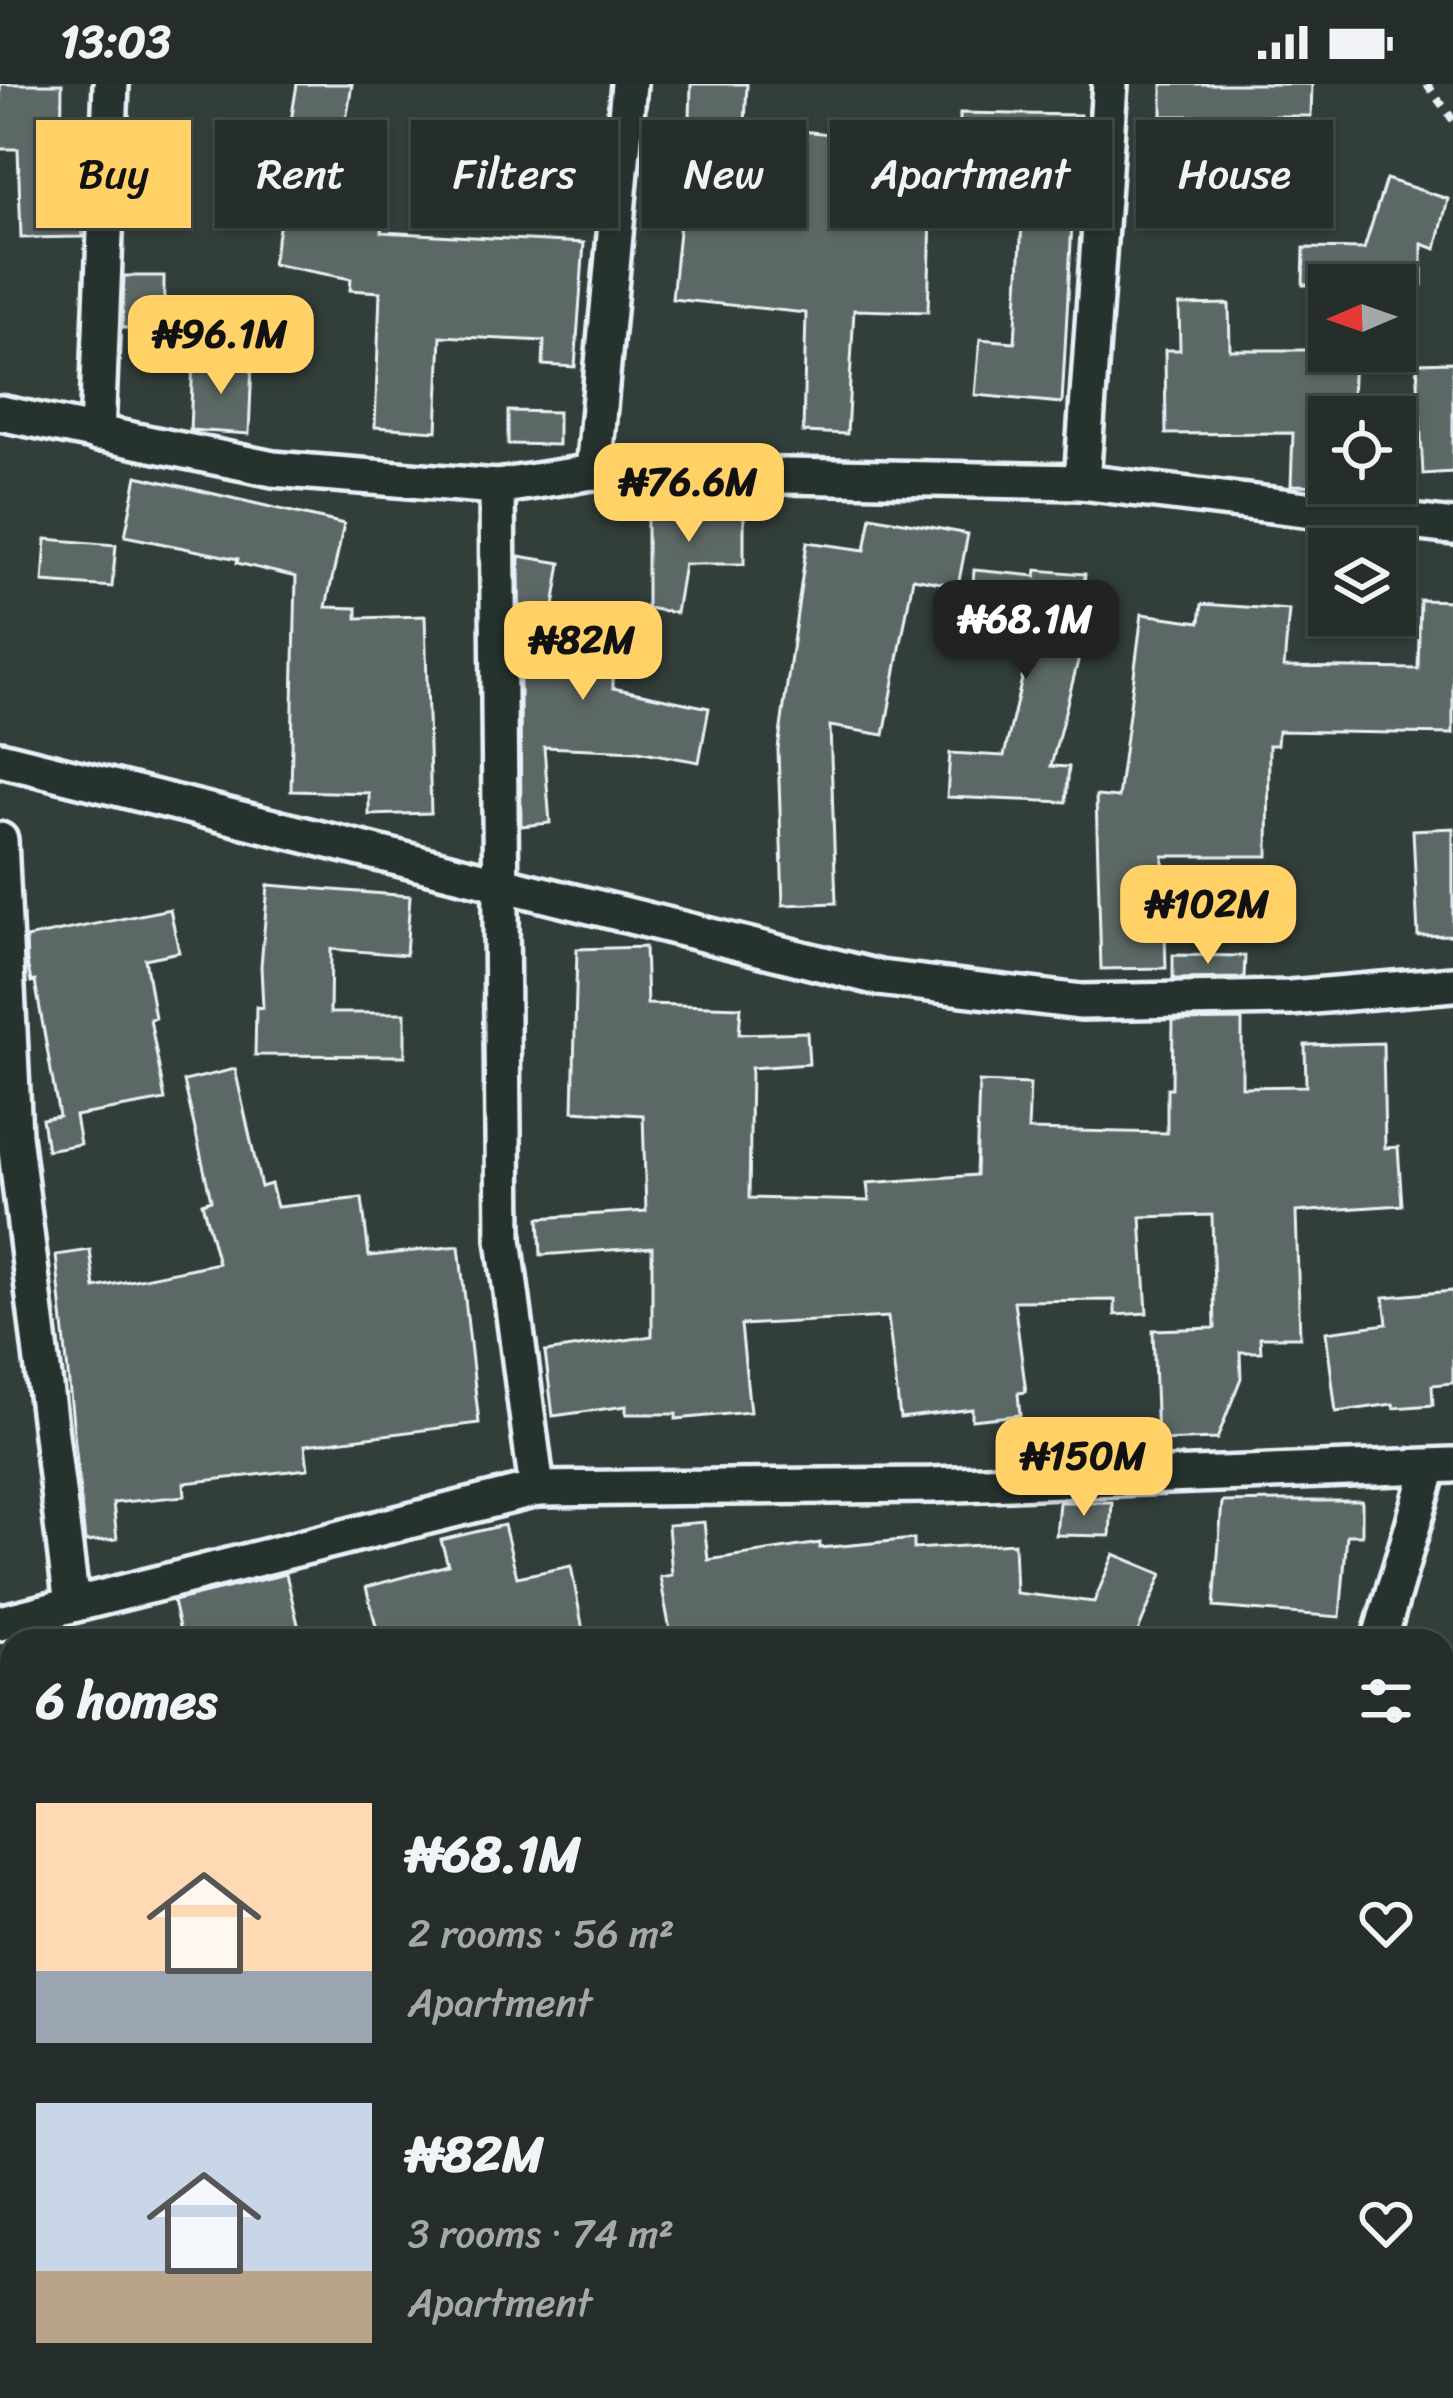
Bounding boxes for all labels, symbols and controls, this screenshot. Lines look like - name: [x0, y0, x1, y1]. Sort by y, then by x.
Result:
- text: 13:03: [60, 2, 171, 82]
- chip: Buy: [36, 120, 191, 228]
- chip: Rent: [215, 120, 387, 228]
- chip: Filters: [411, 120, 618, 228]
- chip: New: [642, 120, 806, 228]
- chip: Apartment: [830, 120, 1112, 228]
- chip: House: [1136, 120, 1333, 228]
- north arrow: [1308, 264, 1416, 372]
- map controls: [1308, 264, 1416, 636]
- pin: ₦96.1M: [123, 295, 319, 397]
- text: ₦96.1M: [155, 299, 287, 368]
- button: locate: [1308, 396, 1416, 504]
- pin: ₦76.6M: [591, 443, 787, 545]
- text: ₦76.6M: [621, 447, 757, 516]
- button: layers: [1308, 528, 1416, 636]
- pin: ₦68.1M: [928, 580, 1124, 682]
- text: ₦68.1M: [960, 584, 1092, 653]
- pin: ₦82M: [512, 601, 654, 703]
- text: ₦82M: [531, 605, 635, 674]
- pin: ₦102M: [1124, 865, 1292, 967]
- text: ₦102M: [1147, 869, 1269, 938]
- pin: ₦150M: [1000, 1417, 1168, 1519]
- text: ₦150M: [1023, 1421, 1145, 1490]
- text: 6 homes: [36, 1656, 217, 1746]
- icon: filters: [1353, 1668, 1419, 1734]
- text: ₦68.1M: [408, 1809, 581, 1899]
- icon: home: [132, 1851, 276, 1995]
- icon: heart: [1353, 1890, 1419, 1956]
- text: 2 rooms · 56 m²: [408, 1899, 674, 1968]
- text: Apartment: [408, 1968, 592, 2037]
- text: ₦82M: [408, 2109, 544, 2199]
- icon: home: [132, 2151, 276, 2295]
- icon: heart: [1353, 2190, 1419, 2256]
- text: 3 rooms · 74 m²: [408, 2199, 674, 2268]
- text: Apartment: [408, 2268, 592, 2337]

